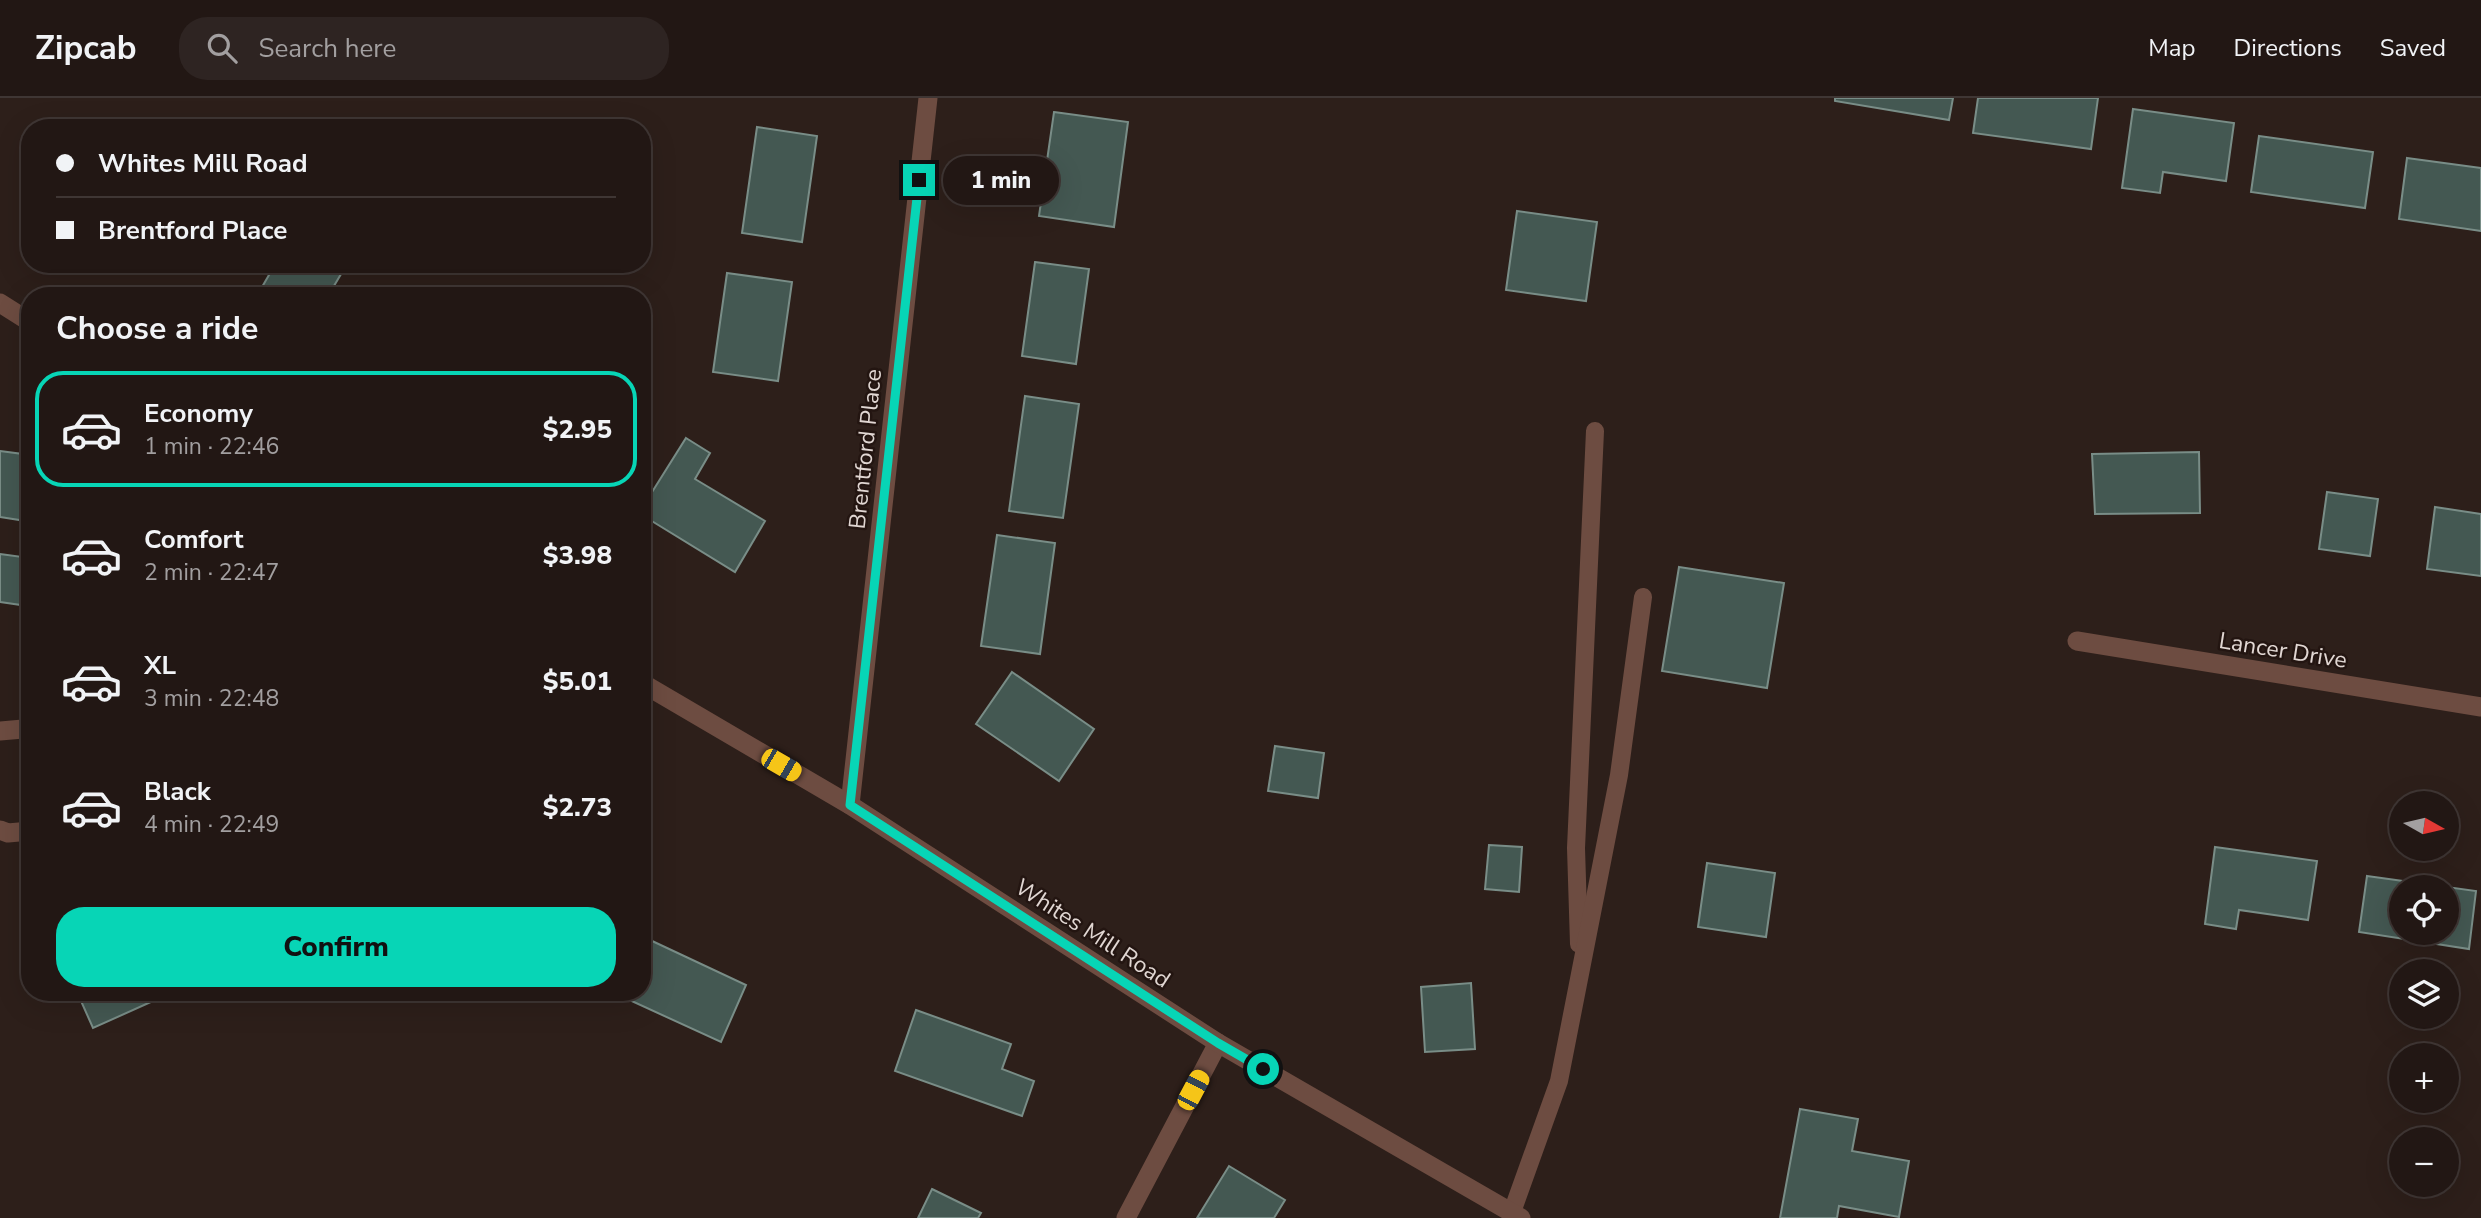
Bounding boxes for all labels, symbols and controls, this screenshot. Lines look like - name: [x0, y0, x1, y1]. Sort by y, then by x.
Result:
- search box: [179, 17, 669, 80]
- text: Zipcab: [35, 26, 137, 71]
- icon: search: [203, 29, 241, 67]
- text: Search here: [259, 31, 396, 66]
- text: Map: [2148, 32, 2195, 64]
- text: Directions: [2233, 32, 2342, 64]
- text: Saved: [2380, 32, 2446, 64]
- text: Whites Mill Road: [98, 146, 308, 181]
- callout: 1 min: [944, 155, 1059, 204]
- route end: [903, 164, 935, 196]
- text: 1 min: [971, 165, 1031, 196]
- text: Brentford Place: [98, 213, 287, 248]
- text: Choose a ride: [56, 307, 258, 350]
- street label: Brentford Place: [842, 367, 889, 531]
- text: Economy: [144, 396, 253, 431]
- icon: car: [60, 398, 123, 461]
- text: $2.95: [543, 412, 612, 447]
- text: 1 min · 22:46: [144, 431, 279, 462]
- text: Comfort: [144, 522, 244, 557]
- icon: car: [60, 524, 123, 587]
- text: $3.98: [543, 538, 612, 573]
- text: 2 min · 22:47: [144, 557, 279, 588]
- street label: Lancer Drive: [2217, 625, 2349, 676]
- text: XL: [144, 648, 176, 683]
- icon: car: [60, 650, 123, 713]
- text: $5.01: [543, 664, 612, 699]
- text: 3 min · 22:48: [144, 683, 279, 714]
- car: [758, 745, 805, 785]
- text: Black: [144, 774, 211, 809]
- icon: car: [60, 776, 123, 839]
- text: $2.73: [543, 790, 612, 825]
- north arrow: [2389, 791, 2459, 861]
- map controls: [2389, 791, 2459, 1197]
- text: 4 min · 22:49: [144, 809, 279, 840]
- street label: Whites Mill Road: [1009, 872, 1176, 995]
- button: locate: [2389, 875, 2459, 945]
- button: Confirm: [56, 907, 616, 987]
- button: layers: [2389, 959, 2459, 1029]
- button: +: [2389, 1043, 2459, 1113]
- route start: [1247, 1053, 1279, 1085]
- car: [1174, 1067, 1213, 1113]
- button: −: [2389, 1127, 2459, 1197]

